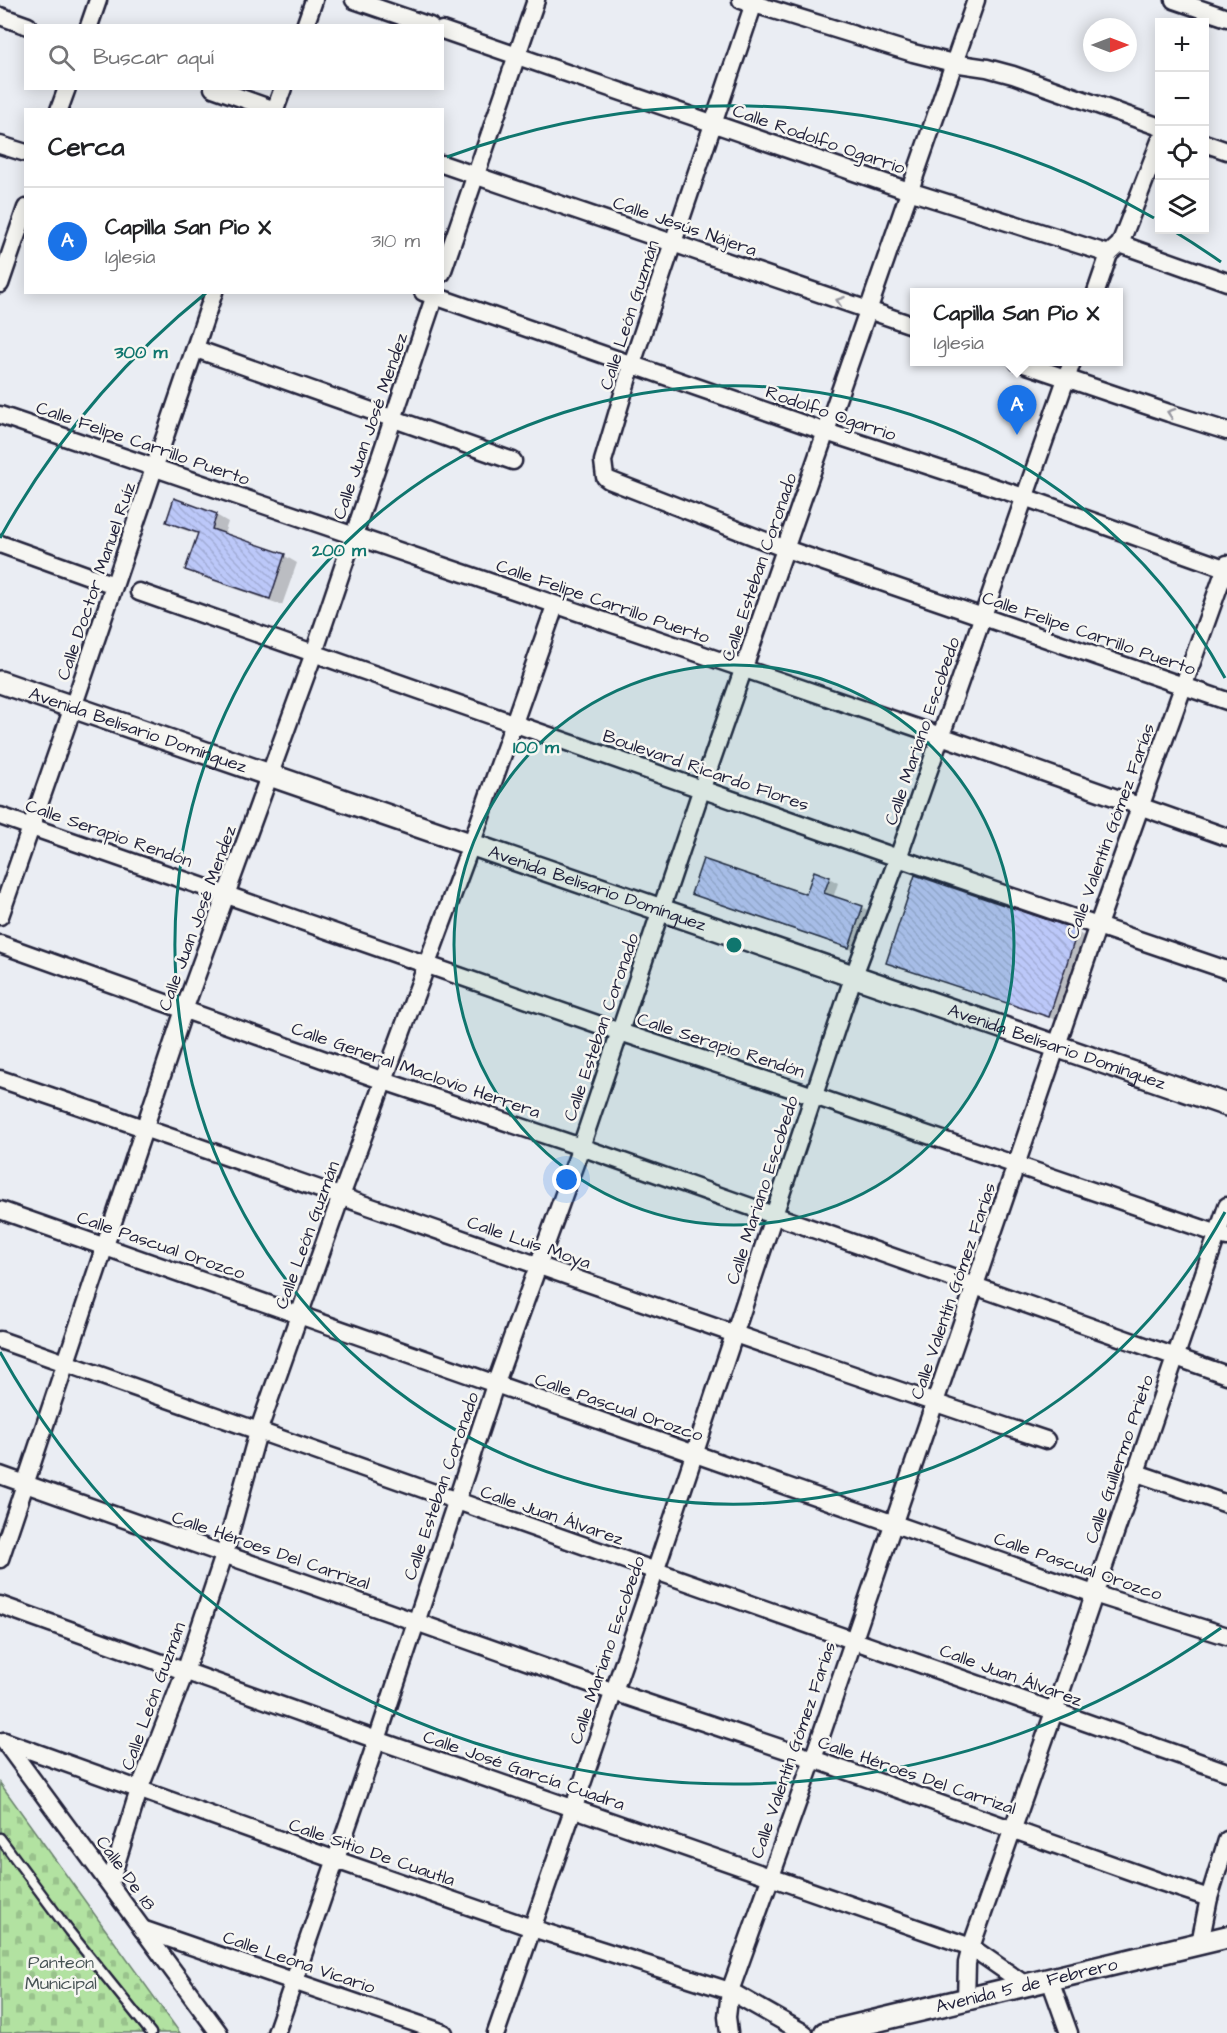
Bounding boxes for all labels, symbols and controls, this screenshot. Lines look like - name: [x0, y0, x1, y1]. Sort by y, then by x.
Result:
- north arrow: [1083, 18, 1137, 72]
- map controls: [1155, 18, 1209, 234]
- button: +: [1155, 18, 1209, 72]
- search box: [24, 24, 444, 90]
- icon: search: [45, 41, 78, 74]
- text: Buscar aquí: [93, 42, 214, 73]
- button: −: [1155, 72, 1209, 126]
- street label: Calle Rodolfo Ogarrio: [729, 98, 908, 182]
- button: locate: [1155, 126, 1209, 180]
- text: Cerca: [48, 129, 125, 165]
- button: layers: [1155, 180, 1209, 234]
- street label: Calle Jesús Nájera: [610, 190, 760, 263]
- text: Capilla San Pio X: [105, 212, 271, 243]
- text: A: [61, 227, 74, 255]
- text: 310 m: [371, 227, 420, 255]
- street label: Calle León Guzmán: [594, 237, 665, 393]
- text: Iglesia: [105, 243, 156, 271]
- popup: [910, 288, 1123, 366]
- one-way arrow: [835, 295, 846, 308]
- text: Capilla San Pio X: [933, 298, 1100, 329]
- text: Iglesia: [933, 329, 984, 357]
- street label: Calle Juan José Mendez: [327, 330, 414, 523]
- text: 300 m: [113, 340, 169, 365]
- street label: Rodolfo Ogarrio: [762, 379, 899, 448]
- pin: A: [998, 386, 1036, 435]
- street label: Calle Felipe Carrillo Puerto: [33, 395, 253, 492]
- one-way arrow: [1166, 408, 1177, 421]
- street label: Calle Esteban Coronado: [716, 470, 803, 664]
- street label: Calle Doctor Manuel Ruíz: [51, 479, 142, 683]
- text: 200 m: [311, 538, 367, 563]
- street label: Calle Felipe Carrillo Puerto: [493, 553, 713, 650]
- street label: Calle Felipe Carrillo Puerto: [979, 585, 1199, 682]
- street label: Calle Mariano Escobedo: [879, 634, 966, 828]
- street label: Avenida Belisario Domínguez: [26, 681, 250, 779]
- street label: Calle Valentín Gómez Farías: [1060, 720, 1161, 942]
- street label: Boulevard Ricardo Flores: [600, 723, 812, 817]
- text: 100 m: [513, 735, 560, 760]
- street label: Calle Serapio Rendón: [22, 793, 196, 874]
- street label: Calle Juan José Mendez: [152, 822, 243, 1014]
- street label: Avenida Belisario Domínguez: [485, 839, 710, 938]
- street label: Calle Esteban Coronado: [558, 930, 645, 1124]
- centre of rings: [724, 935, 744, 955]
- street label: Avenida Belisario Domínguez: [944, 998, 1169, 1096]
- street label: Calle Serapio Rendón: [634, 1007, 808, 1084]
- street label: Calle General Maclovio Herrera: [288, 1016, 544, 1125]
- street label: Calle Mariano Escobedo: [720, 1093, 805, 1288]
- street label: Calle León Guzmán: [269, 1158, 346, 1313]
- your location: [552, 1165, 581, 1194]
- street label: Calle Valentín Gómez Farías: [905, 1179, 1002, 1403]
- street label: Calle Pascual Orozco: [73, 1205, 248, 1286]
- street label: Calle Luis Moya: [463, 1210, 594, 1276]
- street label: Calle Pascual Orozco: [531, 1367, 706, 1448]
- street label: Calle Guillermo Prieto: [1079, 1372, 1160, 1547]
- street label: Calle Esteban Coronado: [398, 1389, 485, 1583]
- street label: Calle Juan Álvarez: [477, 1479, 627, 1552]
- street label: Calle Héroes Del Carrizal: [168, 1505, 373, 1596]
- street label: Calle Pascual Orozco: [990, 1526, 1165, 1607]
- street label: Calle Mariano Escobedo: [564, 1553, 651, 1747]
- street label: Calle León Guzmán: [115, 1619, 192, 1774]
- street label: Calle Valentín Gómez Farías: [745, 1638, 842, 1862]
- street label: Calle Juan Álvarez: [936, 1638, 1086, 1713]
- street label: Calle José García Cuadra: [420, 1724, 628, 1817]
- street label: Calle Héroes Del Carrizal: [814, 1730, 1019, 1821]
- street label: Calle Sitio De Cuautla: [285, 1812, 458, 1893]
- street label: Calle De 18: [90, 1831, 161, 1916]
- street label: Calle Leona Vicario: [219, 1925, 378, 2000]
- park label: Panteon Municipal: [25, 1950, 97, 1996]
- street label: Avenida 5 de Febrero: [933, 1952, 1120, 2019]

